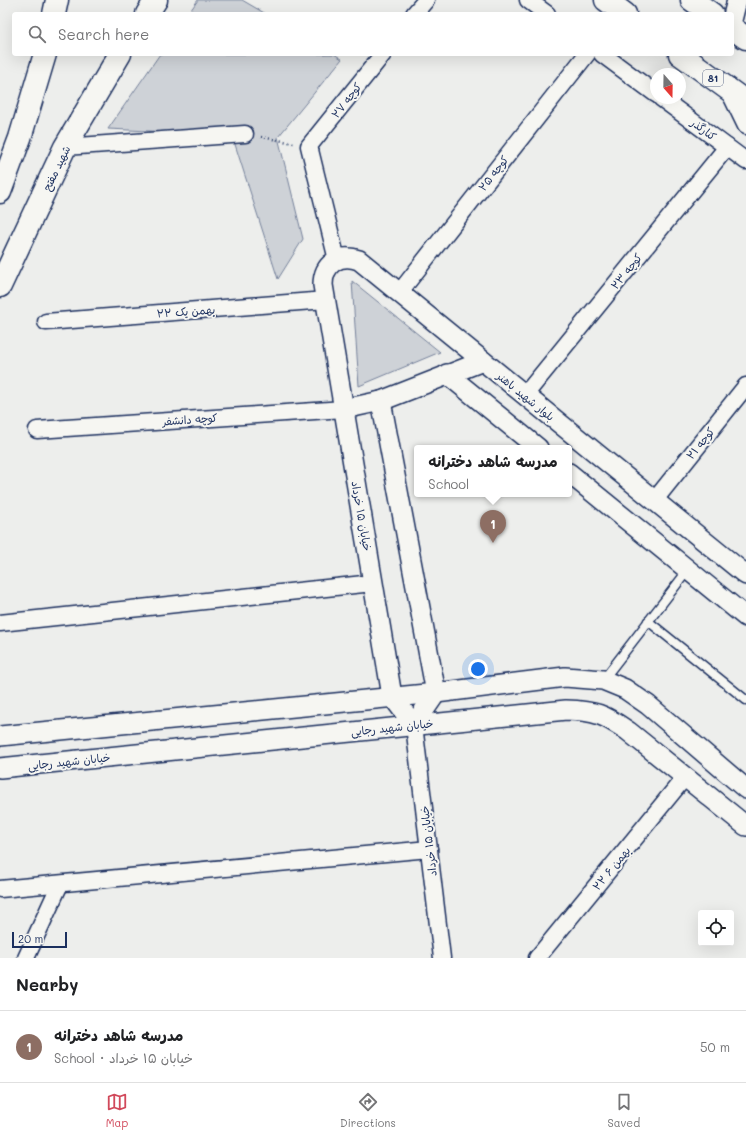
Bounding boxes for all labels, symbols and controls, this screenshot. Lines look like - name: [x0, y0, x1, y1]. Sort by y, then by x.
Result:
- search box: [12, 12, 734, 56]
- icon: search: [26, 23, 48, 45]
- text: Search here: [58, 24, 149, 44]
- north arrow: [650, 68, 686, 104]
- road number: 81: [703, 70, 723, 86]
- street label: کوچه ۲۷: [327, 79, 366, 121]
- street label: کنارگذر: [687, 114, 720, 144]
- street label: شهید مفتح: [39, 143, 74, 194]
- street label: کوچه ۲۵: [474, 152, 512, 194]
- street label: کوچه ۲۳: [607, 250, 646, 293]
- street label: ۲۲ بهمن یک: [156, 301, 216, 322]
- street label: بلوار شهید باهنر: [493, 368, 558, 425]
- street label: کوچه دانشفر: [161, 410, 218, 429]
- street label: کوچه ۲۱: [682, 424, 719, 463]
- popup: [414, 445, 572, 497]
- text: مدرسه شاهد دخترانه: [428, 451, 558, 471]
- text: School: [428, 475, 469, 492]
- street label: خیابان ۱۵ خرداد: [347, 480, 376, 552]
- pin: 1: [480, 510, 506, 543]
- your location: [468, 659, 488, 679]
- street label: خیابان شهید رجایی: [350, 715, 434, 740]
- street label: خیابان شهید رجایی: [27, 749, 111, 774]
- street label: خیابان ۱۵ خرداد: [416, 805, 441, 877]
- street label: ۲۲ بهمن ۶: [589, 843, 634, 894]
- map controls: [698, 910, 734, 946]
- button: locate: [698, 910, 734, 946]
- scale bar: [12, 930, 67, 949]
- text: 20 m: [18, 931, 43, 946]
- text: Nearby: [16, 973, 78, 995]
- text: مدرسه شاهد دخترانه: [54, 1025, 183, 1045]
- text: 1: [26, 1038, 32, 1055]
- text: 50 m: [700, 1038, 730, 1055]
- text: School · خیابان ۱۵ خرداد: [54, 1049, 193, 1066]
- tab: Map: [106, 1091, 128, 1130]
- tab: Directions: [340, 1091, 396, 1130]
- tab: Saved: [607, 1091, 640, 1130]

